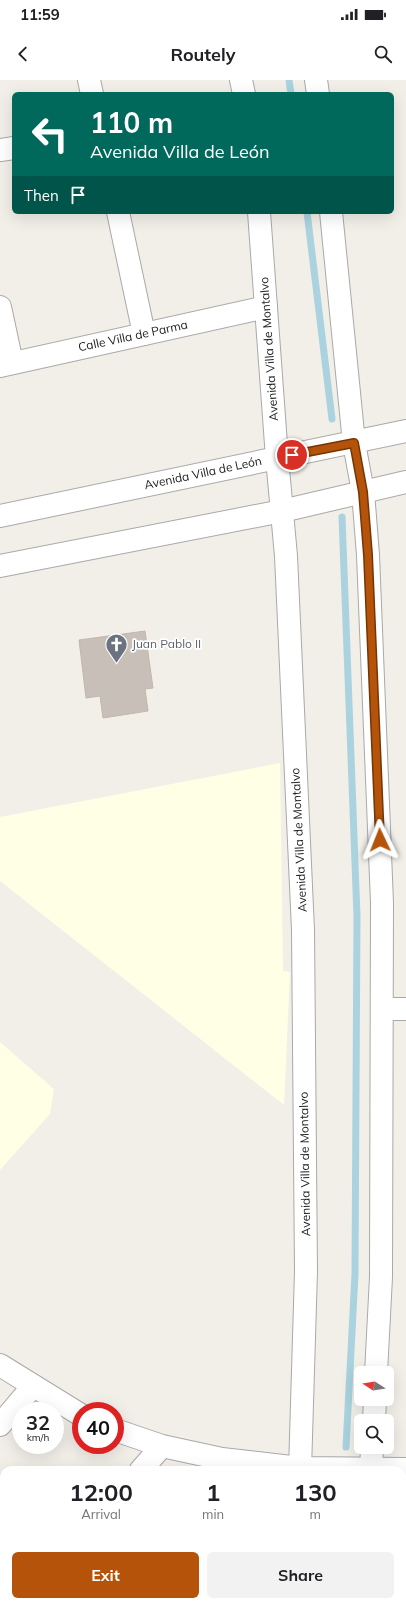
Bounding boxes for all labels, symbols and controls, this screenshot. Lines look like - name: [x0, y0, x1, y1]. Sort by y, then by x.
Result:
- text: 11:59: [20, 5, 60, 24]
- icon: back: [12, 43, 34, 65]
- text: Routely: [171, 43, 235, 66]
- icon: search: [372, 43, 394, 65]
- text: 110 m: [90, 105, 173, 140]
- icon: left: [24, 108, 76, 160]
- text: Avenida Villa de León: [90, 140, 270, 163]
- icon: arrive: [67, 184, 89, 206]
- text: Then: [24, 186, 59, 205]
- street label: Avenida Villa de Montalvo: [256, 276, 281, 422]
- street label: Calle Villa de Parma: [77, 317, 189, 354]
- pin: [275, 438, 309, 472]
- icon: arrive: [281, 444, 303, 466]
- street label: Avenida Villa de León: [143, 453, 263, 492]
- church icon: Juan Pablo II: [103, 631, 129, 664]
- place label: Juan Pablo II: [132, 636, 201, 651]
- street label: Avenida Villa de Montalvo: [287, 767, 310, 913]
- position arrow: [359, 819, 401, 861]
- street label: Avenida Villa de Montalvo: [296, 1092, 313, 1236]
- north arrow: [354, 1366, 394, 1406]
- map controls: [354, 1366, 394, 1454]
- speed limit sign: 40: [72, 1402, 124, 1454]
- text: 32: [26, 1410, 50, 1435]
- button: search: [354, 1414, 394, 1454]
- text: km/h: [27, 1431, 49, 1444]
- text: 12:00: [69, 1477, 133, 1507]
- text: 1: [206, 1477, 220, 1507]
- text: 130: [294, 1477, 337, 1507]
- text: Arrival: [81, 1506, 121, 1522]
- text: min: [202, 1506, 224, 1522]
- text: m: [309, 1506, 321, 1522]
- button: Exit: [12, 1552, 199, 1598]
- button: Share: [207, 1552, 394, 1598]

